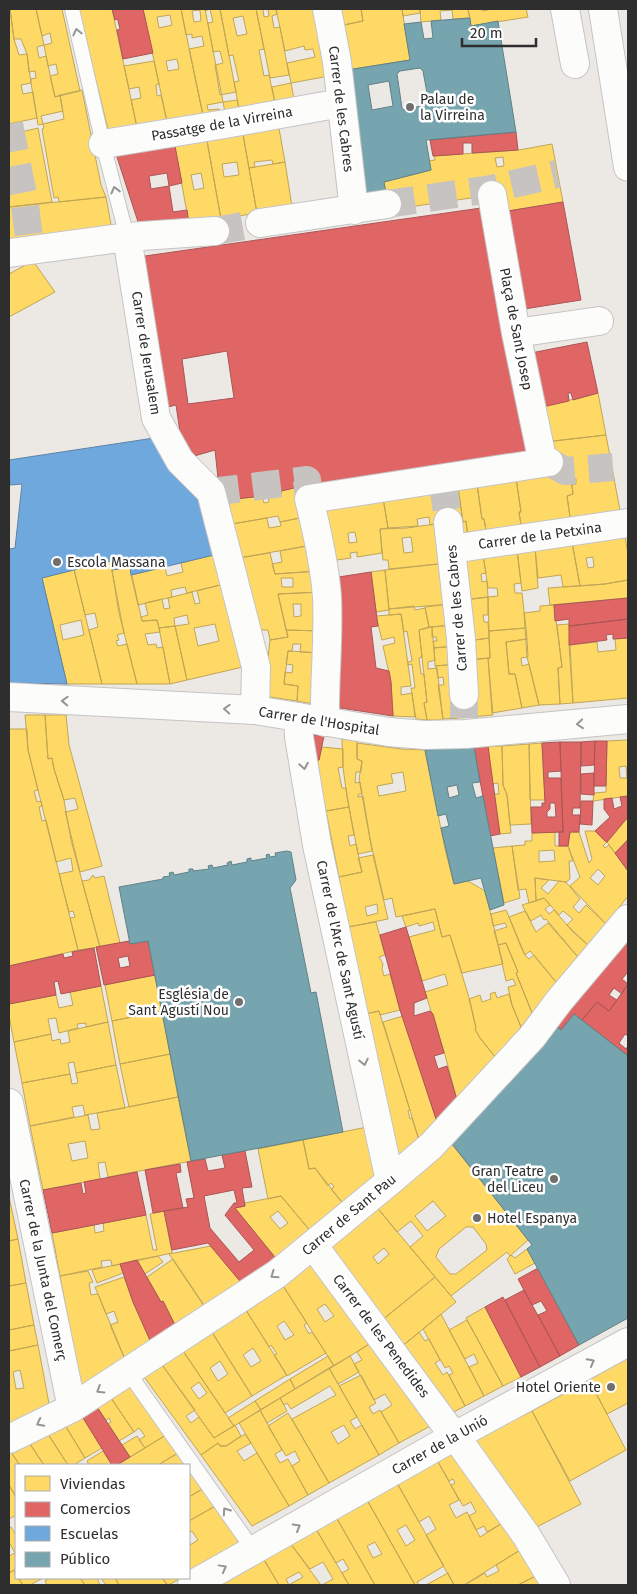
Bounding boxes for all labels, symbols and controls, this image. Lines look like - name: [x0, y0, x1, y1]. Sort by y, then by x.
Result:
- scale bar: [462, 15, 536, 47]
- text: 20 m: [470, 24, 503, 42]
- one-way arrow: [72, 28, 83, 37]
- street label: Carrer de les Cabres: [325, 45, 357, 173]
- place label: Palau de la Virreina: [420, 91, 485, 124]
- marker: Palau de la Virreina: [404, 101, 416, 113]
- street label: Passatge de la Virreina: [150, 103, 294, 145]
- one-way arrow: [110, 187, 120, 195]
- street label: Plaça de Sant Josep: [496, 266, 536, 392]
- street label: Carrer de Jerusalem: [128, 290, 164, 416]
- street label: Carrer de la Petxina: [477, 519, 603, 553]
- street label: Carrer de les Cabres: [443, 544, 471, 672]
- place label: Escola Massana: [67, 554, 166, 571]
- marker: Escola Massana: [51, 556, 63, 568]
- one-way arrow: [61, 695, 69, 706]
- one-way arrow: [223, 703, 231, 714]
- street label: Carrer de l'Hospital: [257, 703, 381, 739]
- one-way arrow: [575, 718, 583, 729]
- one-way arrow: [298, 761, 308, 770]
- street label: Carrer de l'Arc de Sant Agustí: [313, 859, 367, 1041]
- place label: Església de Sant Agustí Nou: [128, 986, 229, 1019]
- marker: Església de Sant Agustí Nou: [233, 996, 245, 1008]
- one-way arrow: [358, 1057, 369, 1066]
- place label: Gran Teatre del Liceu: [471, 1163, 544, 1196]
- street label: Carrer de Sant Pau: [299, 1171, 399, 1259]
- marker: Gran Teatre del Liceu: [548, 1173, 560, 1185]
- street label: Carrer de la Junta del Comerç: [15, 1178, 71, 1363]
- place label: Hotel Espanya: [487, 1210, 577, 1227]
- marker: Hotel Espanya: [471, 1212, 483, 1224]
- one-way arrow: [271, 1269, 280, 1278]
- street label: Carrer de les Penedides: [329, 1271, 433, 1401]
- one-way arrow: [586, 1358, 595, 1368]
- place label: Hotel Oriente: [516, 1379, 601, 1396]
- marker: Hotel Oriente: [605, 1381, 617, 1393]
- one-way arrow: [96, 1383, 105, 1393]
- street label: Carrer de la Unió: [389, 1412, 491, 1478]
- one-way arrow: [36, 1417, 45, 1427]
- legend: [15, 1464, 190, 1579]
- text: Viviendas: [60, 1475, 125, 1493]
- text: Comercios: [60, 1500, 130, 1518]
- one-way arrow: [223, 1507, 232, 1517]
- one-way arrow: [291, 1523, 300, 1533]
- text: Escuelas: [60, 1525, 118, 1543]
- text: Público: [60, 1550, 110, 1568]
- one-way arrow: [218, 1564, 227, 1574]

